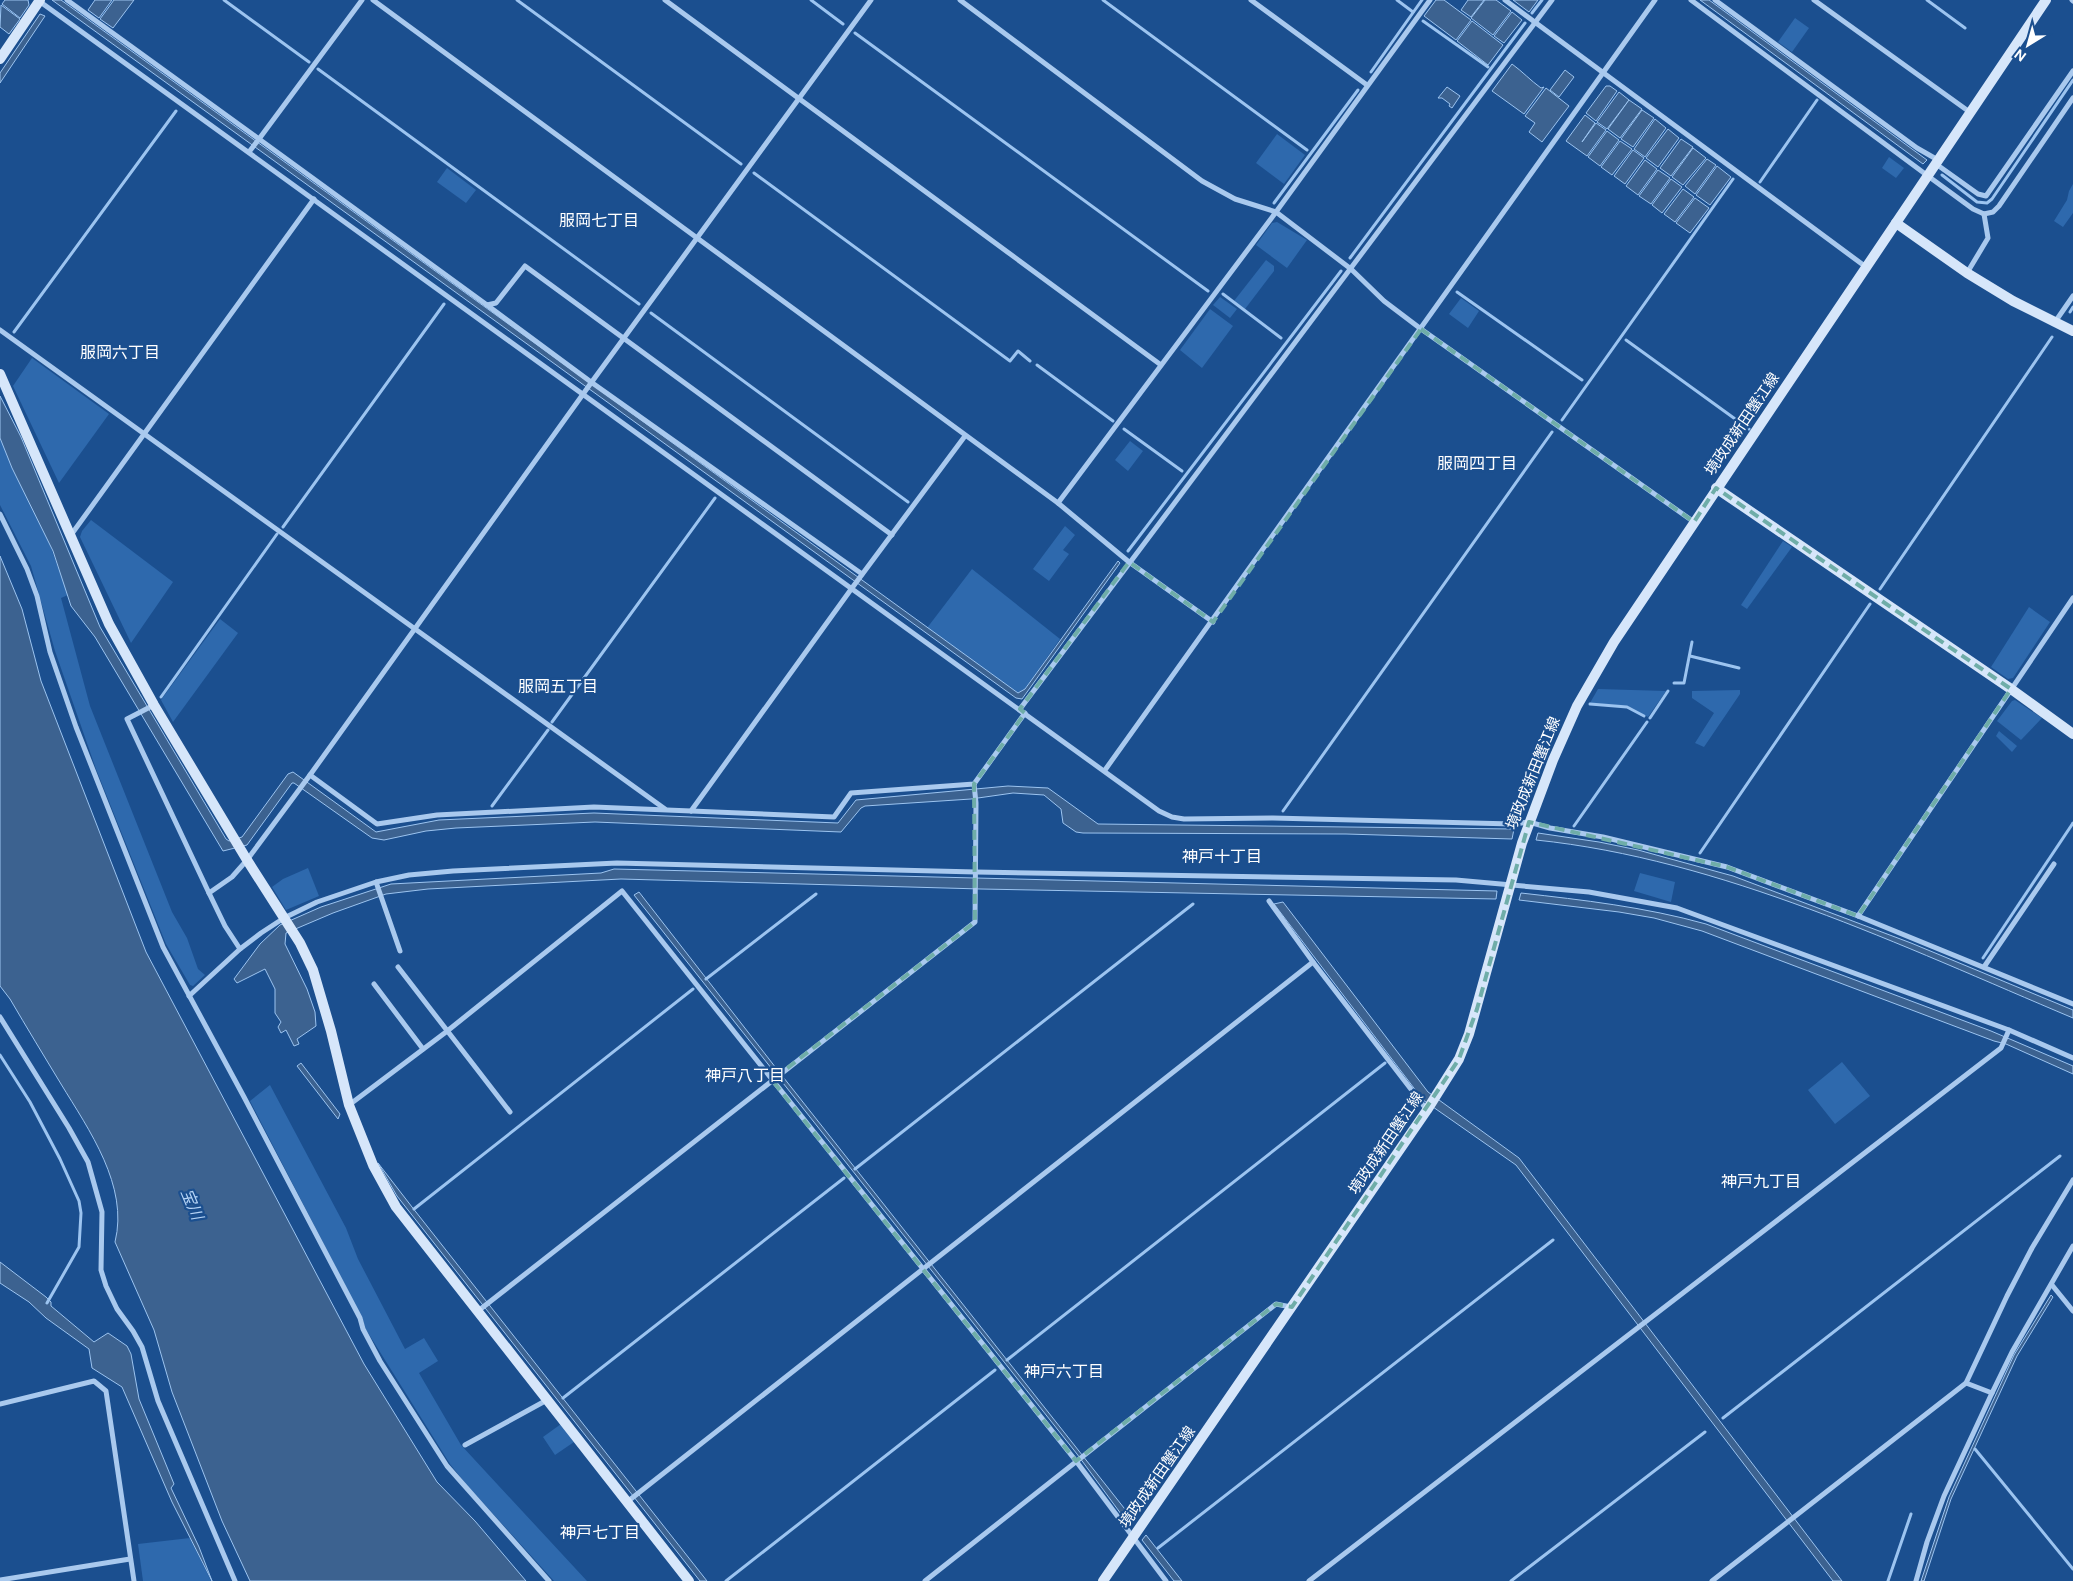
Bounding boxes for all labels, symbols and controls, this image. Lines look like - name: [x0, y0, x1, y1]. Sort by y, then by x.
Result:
- north arrow: [2003, 20, 2053, 70]
- text: N: [2011, 45, 2030, 66]
- district label: 服岡七丁目: [559, 210, 639, 231]
- district label: 服岡六丁目: [80, 342, 160, 363]
- street label: 境政成新田蟹江線: [1700, 369, 1784, 479]
- district label: 服岡四丁目: [1437, 453, 1517, 474]
- district label: 服岡五丁目: [518, 676, 598, 697]
- street label: 境政成新田蟹江線: [1501, 714, 1565, 832]
- district label: 神戸十丁目: [1182, 846, 1262, 867]
- district label: 神戸八丁目: [705, 1065, 785, 1086]
- street label: 境政成新田蟹江線: [1344, 1088, 1428, 1198]
- district label: 神戸九丁目: [1721, 1171, 1801, 1192]
- water label: 宝川: [176, 1185, 209, 1225]
- district label: 神戸六丁目: [1024, 1361, 1104, 1382]
- street label: 境政成新田蟹江線: [1114, 1422, 1200, 1532]
- district label: 神戸七丁目: [560, 1522, 640, 1543]

